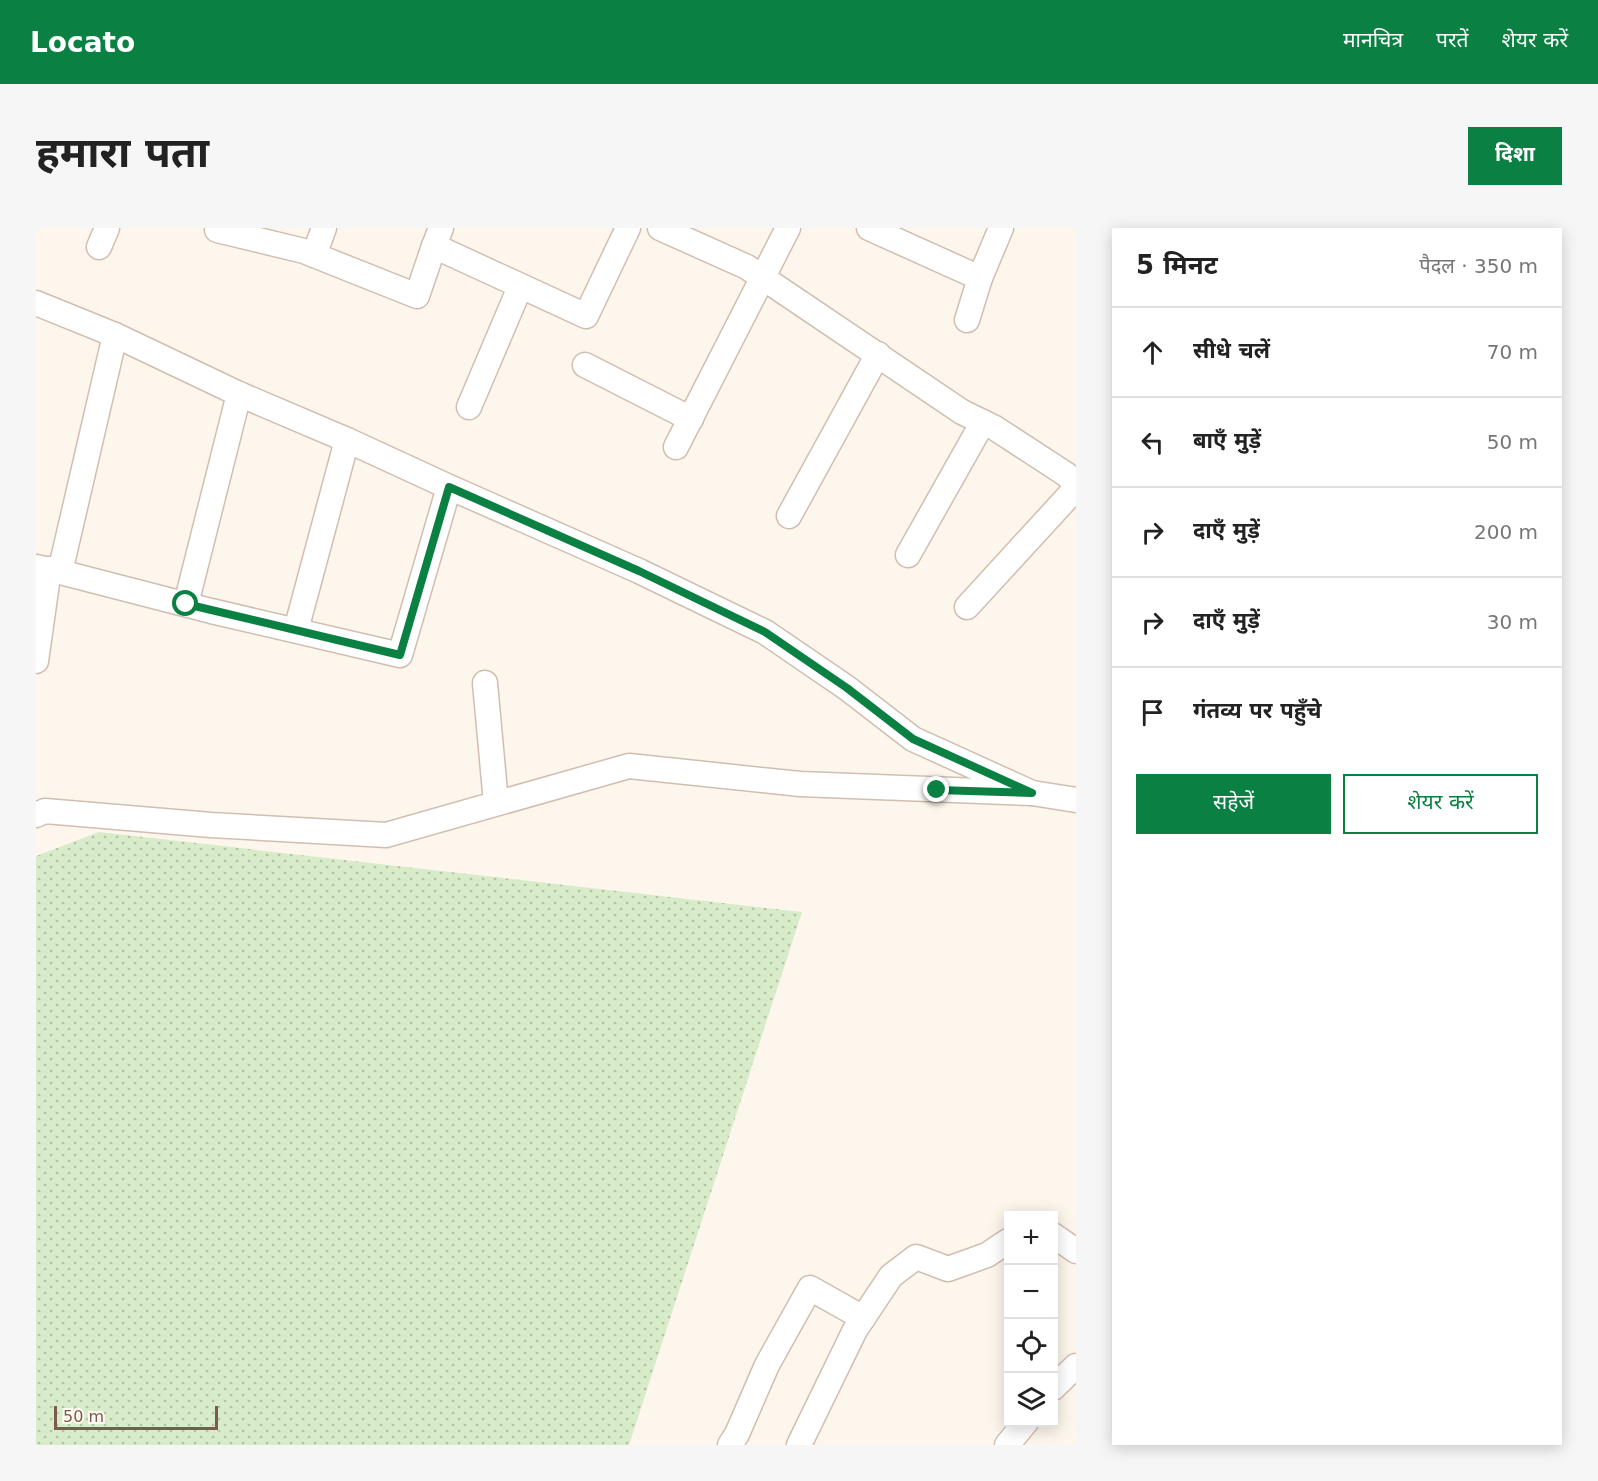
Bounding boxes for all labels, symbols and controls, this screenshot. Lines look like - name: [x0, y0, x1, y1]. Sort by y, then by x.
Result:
- text: Locato: [30, 26, 135, 59]
- text: मानचित्र: [1343, 28, 1403, 52]
- text: परतें: [1436, 28, 1469, 52]
- text: शेयर करें: [1502, 28, 1568, 52]
- button: दिशा: [1468, 127, 1562, 185]
- text: हमारा पता: [36, 128, 209, 177]
- text: 5 मिनट: [1136, 250, 1218, 280]
- text: पैदल · 350 m: [1419, 254, 1538, 278]
- icon: ahead: [1136, 336, 1169, 369]
- text: सीधे चलें: [1193, 338, 1270, 363]
- text: 70 m: [1487, 340, 1538, 364]
- icon: left: [1136, 426, 1169, 459]
- text: बाएँ मुड़ें: [1193, 428, 1261, 453]
- text: 50 m: [1487, 430, 1538, 454]
- icon: right: [1136, 516, 1169, 549]
- text: दाएँ मुड़ें: [1193, 518, 1260, 543]
- text: 200 m: [1474, 520, 1538, 544]
- route start: [172, 590, 198, 616]
- icon: right: [1136, 606, 1169, 639]
- text: दाएँ मुड़ें: [1193, 608, 1260, 633]
- text: 30 m: [1487, 610, 1538, 634]
- icon: arrive: [1136, 696, 1169, 729]
- text: गंतव्य पर पहुँचे: [1193, 698, 1321, 723]
- button: सहेजें: [1136, 774, 1331, 834]
- button: शेयर करें: [1343, 774, 1538, 834]
- route end: [923, 776, 949, 802]
- map controls: [1004, 1211, 1058, 1427]
- button: +: [1004, 1211, 1058, 1265]
- button: −: [1004, 1265, 1058, 1319]
- button: locate: [1004, 1319, 1058, 1373]
- button: layers: [1004, 1373, 1058, 1427]
- scale bar: [54, 1403, 218, 1430]
- text: 50 m: [63, 1407, 104, 1426]

